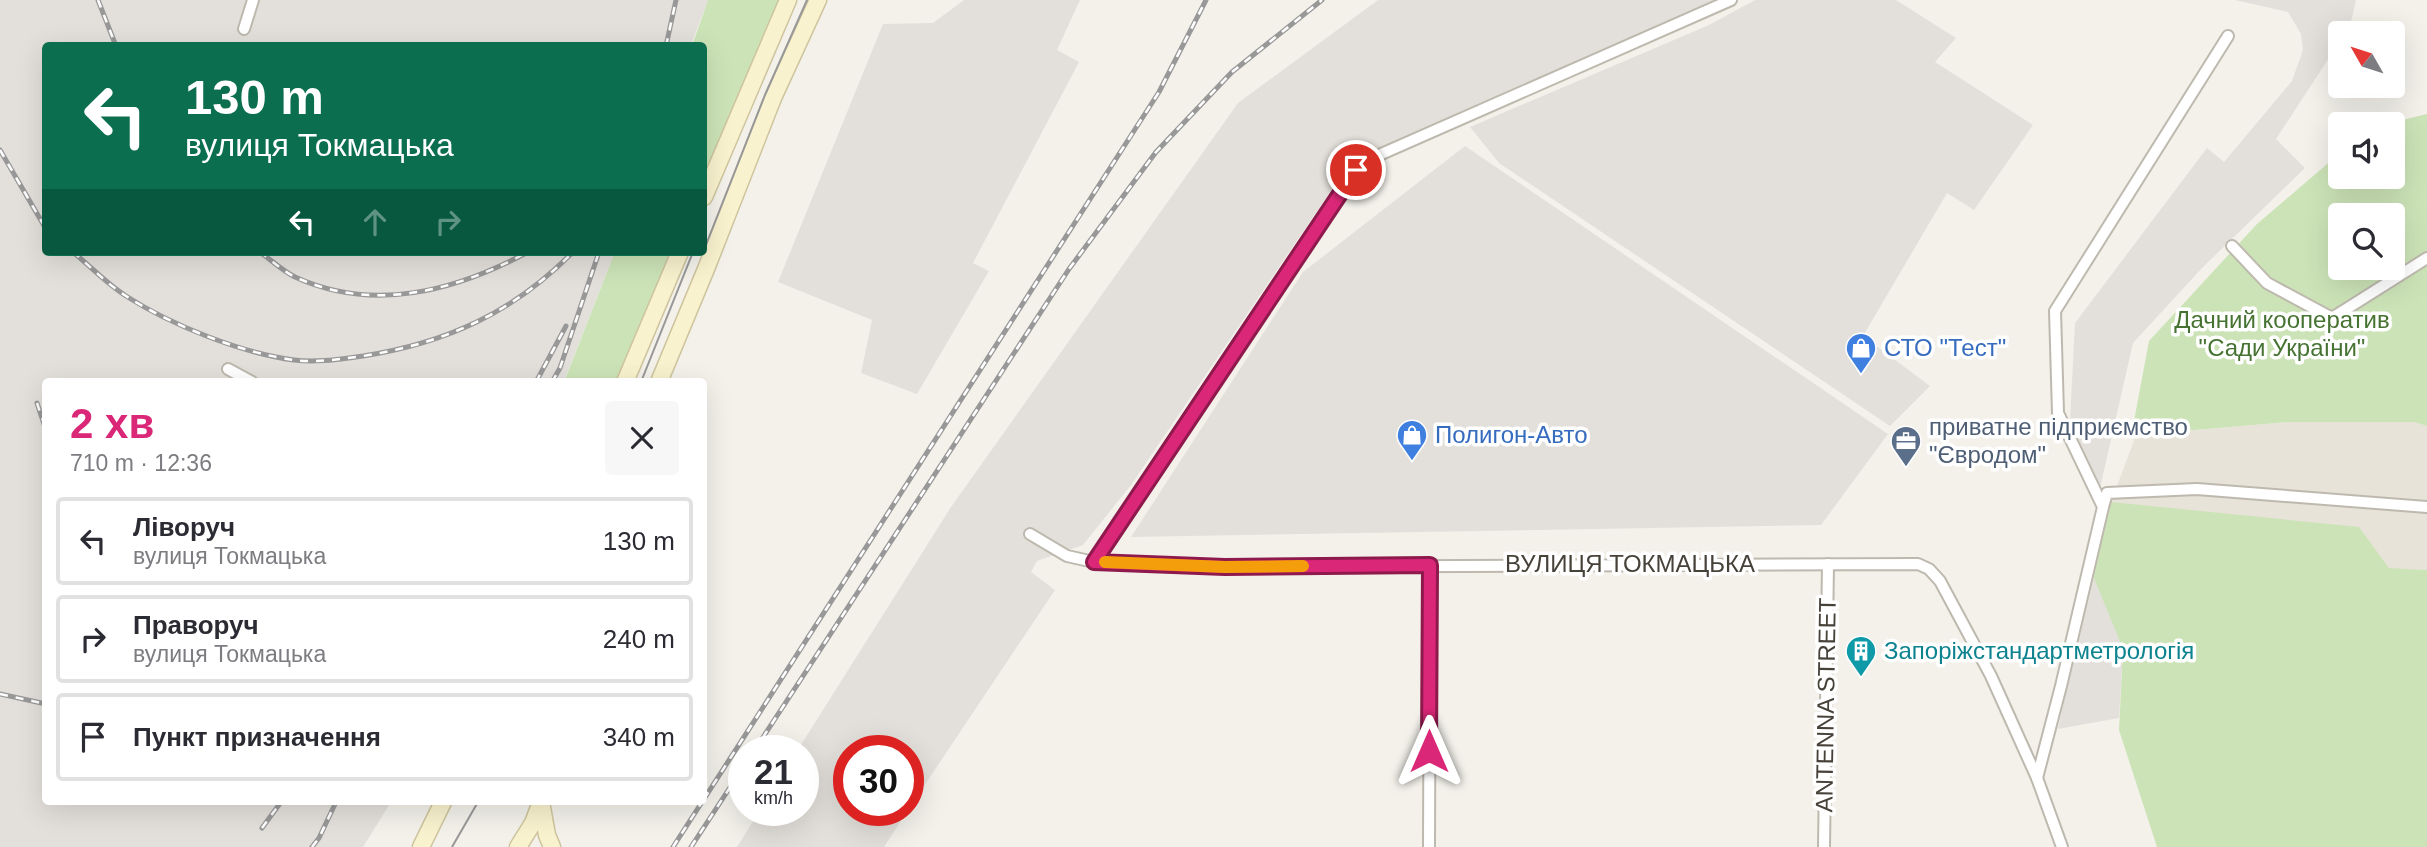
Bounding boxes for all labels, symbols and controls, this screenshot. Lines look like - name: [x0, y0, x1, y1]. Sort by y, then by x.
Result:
- north arrow: [2328, 21, 2404, 98]
- map controls: [2328, 21, 2405, 280]
- icon: left: [70, 70, 161, 161]
- text: 130 m: [185, 70, 324, 124]
- button: sound: [2328, 112, 2405, 189]
- text: вулиця Токмацька: [185, 127, 454, 163]
- pin: [1326, 140, 1386, 200]
- icon: arrive: [1337, 151, 1375, 189]
- icon: left: [283, 203, 321, 241]
- icon: ahead: [356, 203, 394, 241]
- icon: right: [429, 203, 467, 241]
- button: search: [2328, 203, 2405, 280]
- park label: Дачний кооператив "Сади України": [2174, 306, 2390, 361]
- shop icon: СТО "Тест": [1844, 331, 1878, 375]
- place label: СТО "Тест": [1884, 334, 2006, 361]
- text: 2 хв: [70, 400, 154, 447]
- button: close: [605, 401, 679, 475]
- place label: приватне підприємство "Євродом": [1929, 413, 2188, 468]
- shop icon: Полигон-Авто: [1395, 418, 1429, 462]
- place label: Полигон-Авто: [1435, 421, 1588, 448]
- office icon: приватне підприємство "Євродом": [1889, 424, 1923, 468]
- text: 710 m · 12:36: [70, 450, 212, 476]
- text: Ліворуч: [133, 512, 235, 542]
- icon: left: [74, 522, 112, 560]
- text: 130 m: [603, 526, 675, 556]
- text: вулиця Токмацька: [133, 543, 326, 569]
- street label: ВУЛИЦЯ ТОКМАЦЬКА: [1505, 550, 1755, 577]
- street label: ANTENNA STREET: [1810, 597, 1841, 813]
- text: Праворуч: [133, 610, 259, 640]
- icon: right: [74, 620, 112, 658]
- text: 240 m: [603, 624, 675, 654]
- building icon: Запоріжстандартметрологія: [1844, 634, 1878, 678]
- place label: Запоріжстандартметрологія: [1884, 637, 2194, 664]
- text: вулиця Токмацька: [133, 641, 326, 667]
- position arrow: [1392, 714, 1466, 788]
- icon: arrive: [74, 718, 112, 756]
- text: Пункт призначення: [133, 722, 381, 752]
- text: 340 m: [603, 722, 675, 752]
- speed limit sign: 30: [833, 735, 924, 826]
- text: 21: [754, 752, 793, 791]
- text: km/h: [754, 788, 793, 808]

